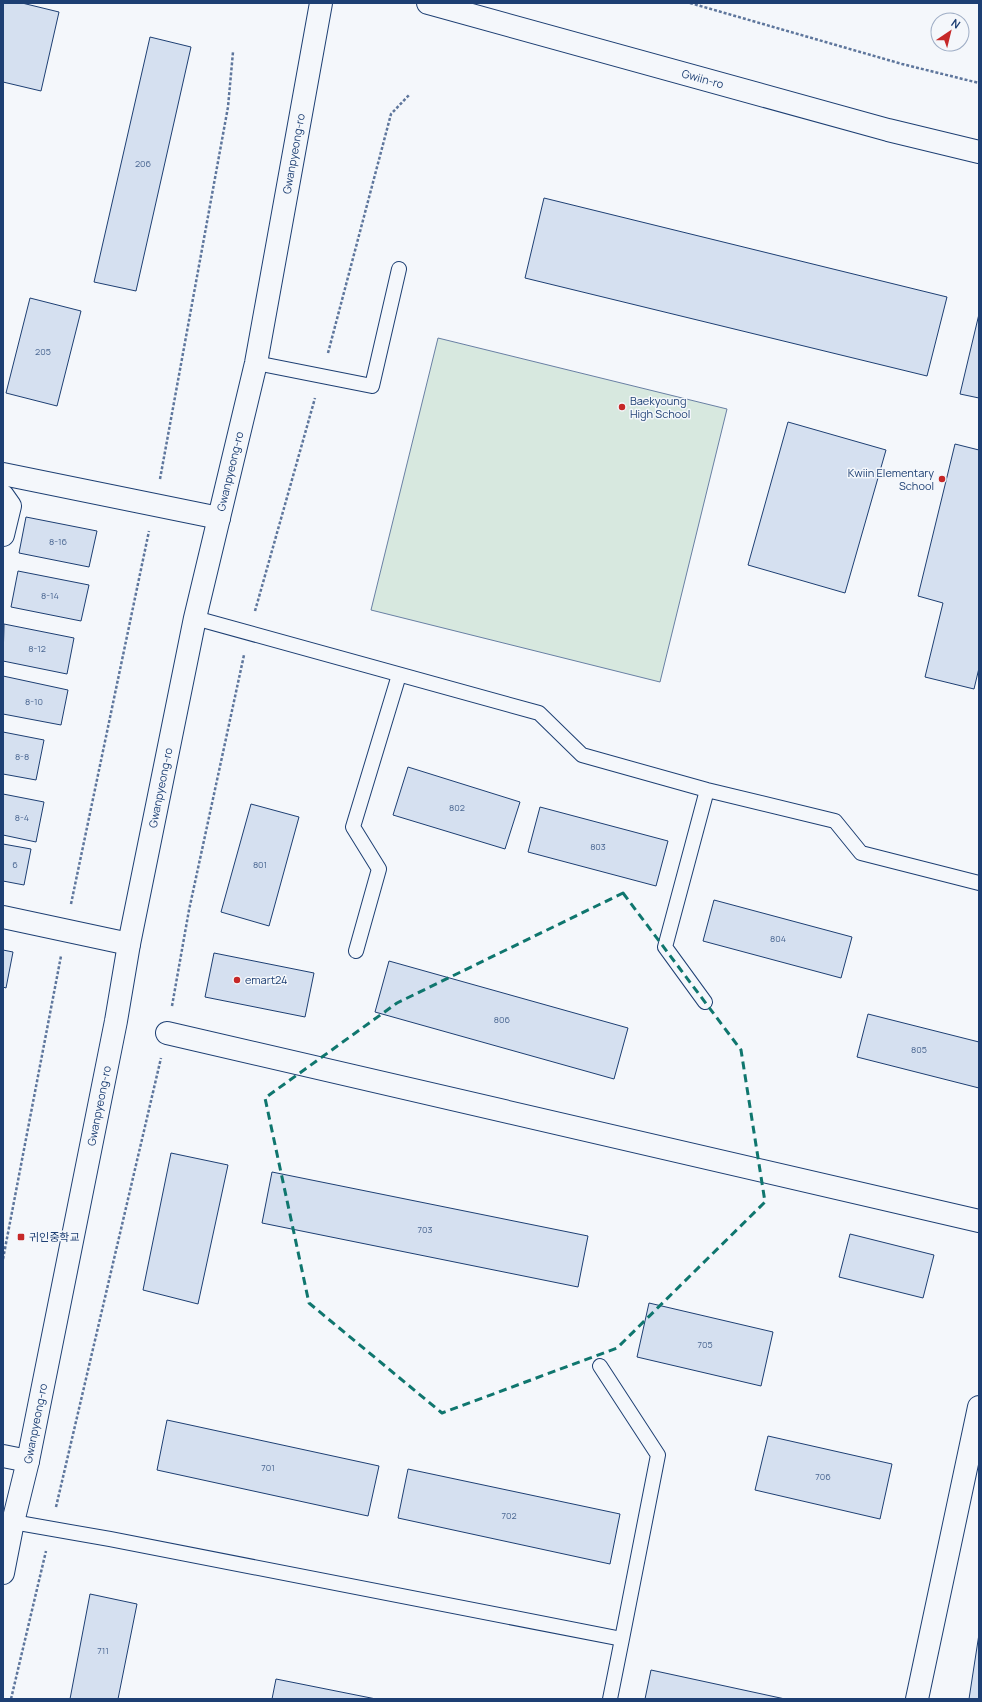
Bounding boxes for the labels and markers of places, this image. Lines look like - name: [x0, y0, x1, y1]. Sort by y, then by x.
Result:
- place label: Baekyoung High School: [630, 393, 690, 421]
- marker: Baekyoung High School: [617, 402, 627, 412]
- place label: Kwiin Elementary School: [848, 465, 934, 493]
- marker: Kwiin Elementary School: [937, 474, 947, 484]
- place label: emart24: [245, 972, 288, 987]
- marker: emart24: [232, 975, 242, 985]
- place label: 귀인중학교: [29, 1229, 80, 1244]
- marker: 귀인중학교: [16, 1232, 26, 1242]

